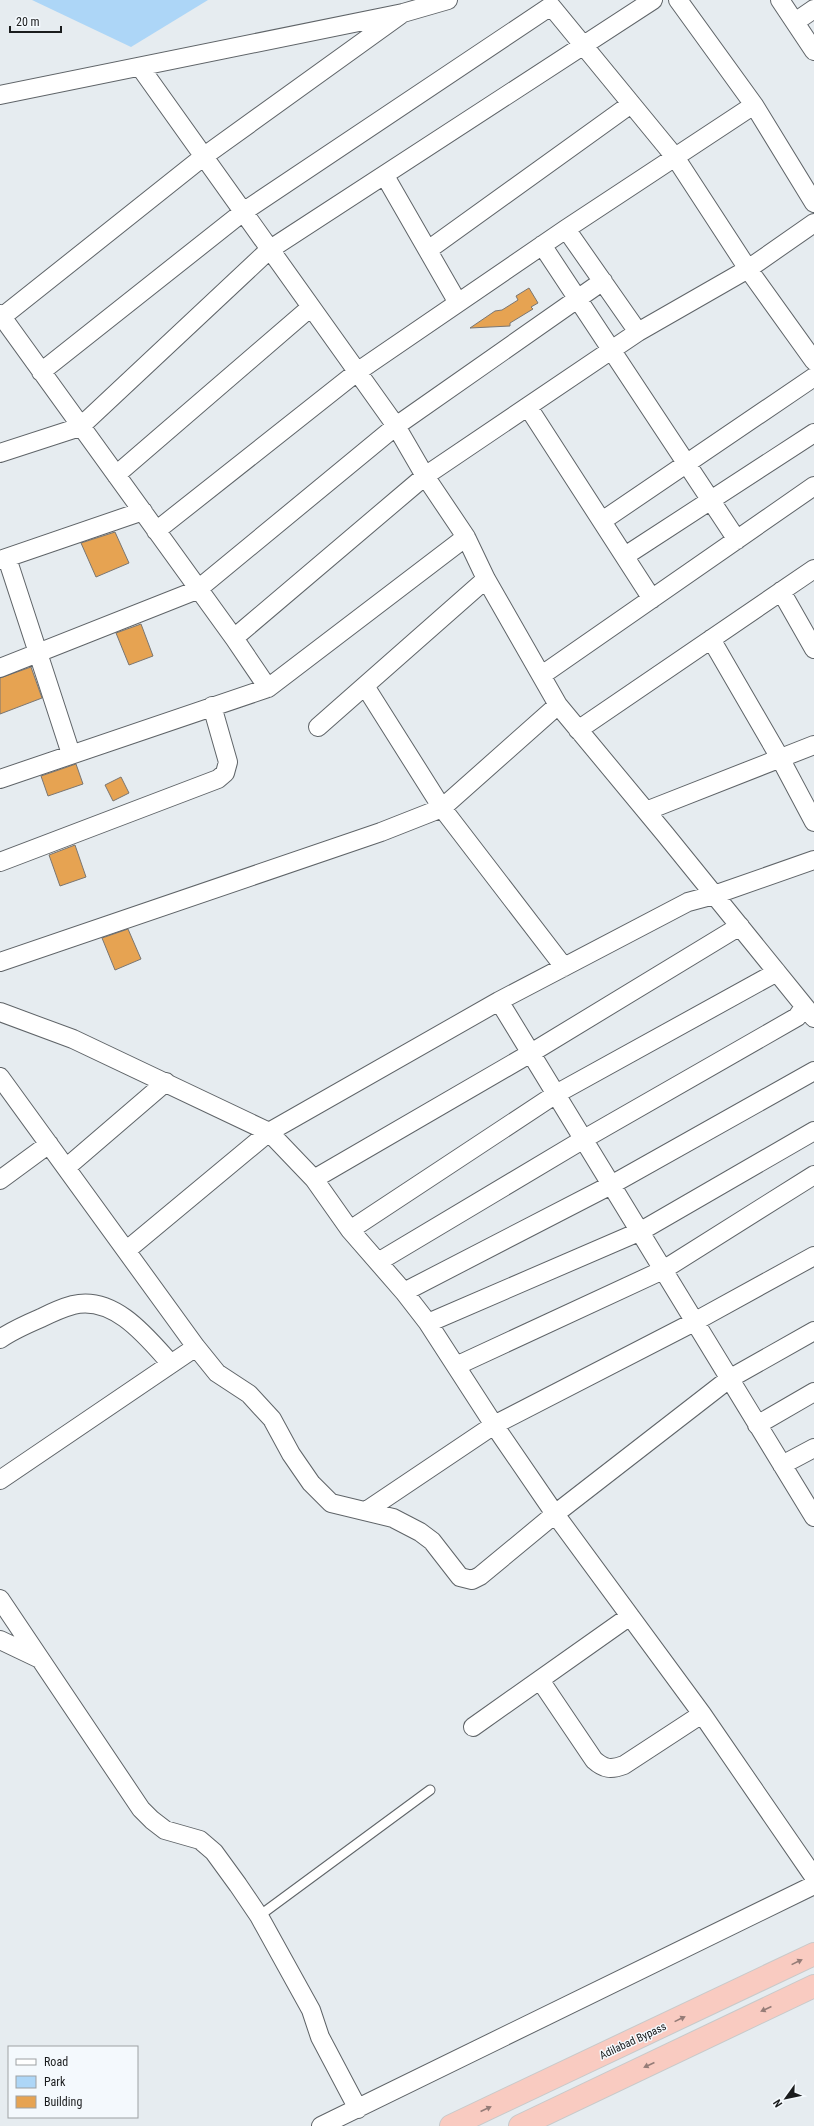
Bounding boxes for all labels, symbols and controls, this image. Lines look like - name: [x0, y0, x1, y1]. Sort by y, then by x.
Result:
- scale bar: [10, 8, 61, 34]
- text: 20 m: [16, 15, 40, 29]
- one-way arrow: [791, 1959, 802, 1965]
- one-way arrow: [760, 2006, 772, 2012]
- one-way arrow: [674, 2016, 685, 2022]
- street label: Adilabad Bypass: [598, 2020, 668, 2062]
- legend: [8, 2046, 138, 2118]
- text: Road: [44, 2055, 68, 2069]
- one-way arrow: [643, 2062, 654, 2068]
- text: Park: [44, 2075, 66, 2089]
- north arrow: [766, 2078, 806, 2118]
- text: Building: [44, 2095, 82, 2109]
- text: N: [771, 2097, 785, 2110]
- one-way arrow: [480, 2106, 492, 2113]

